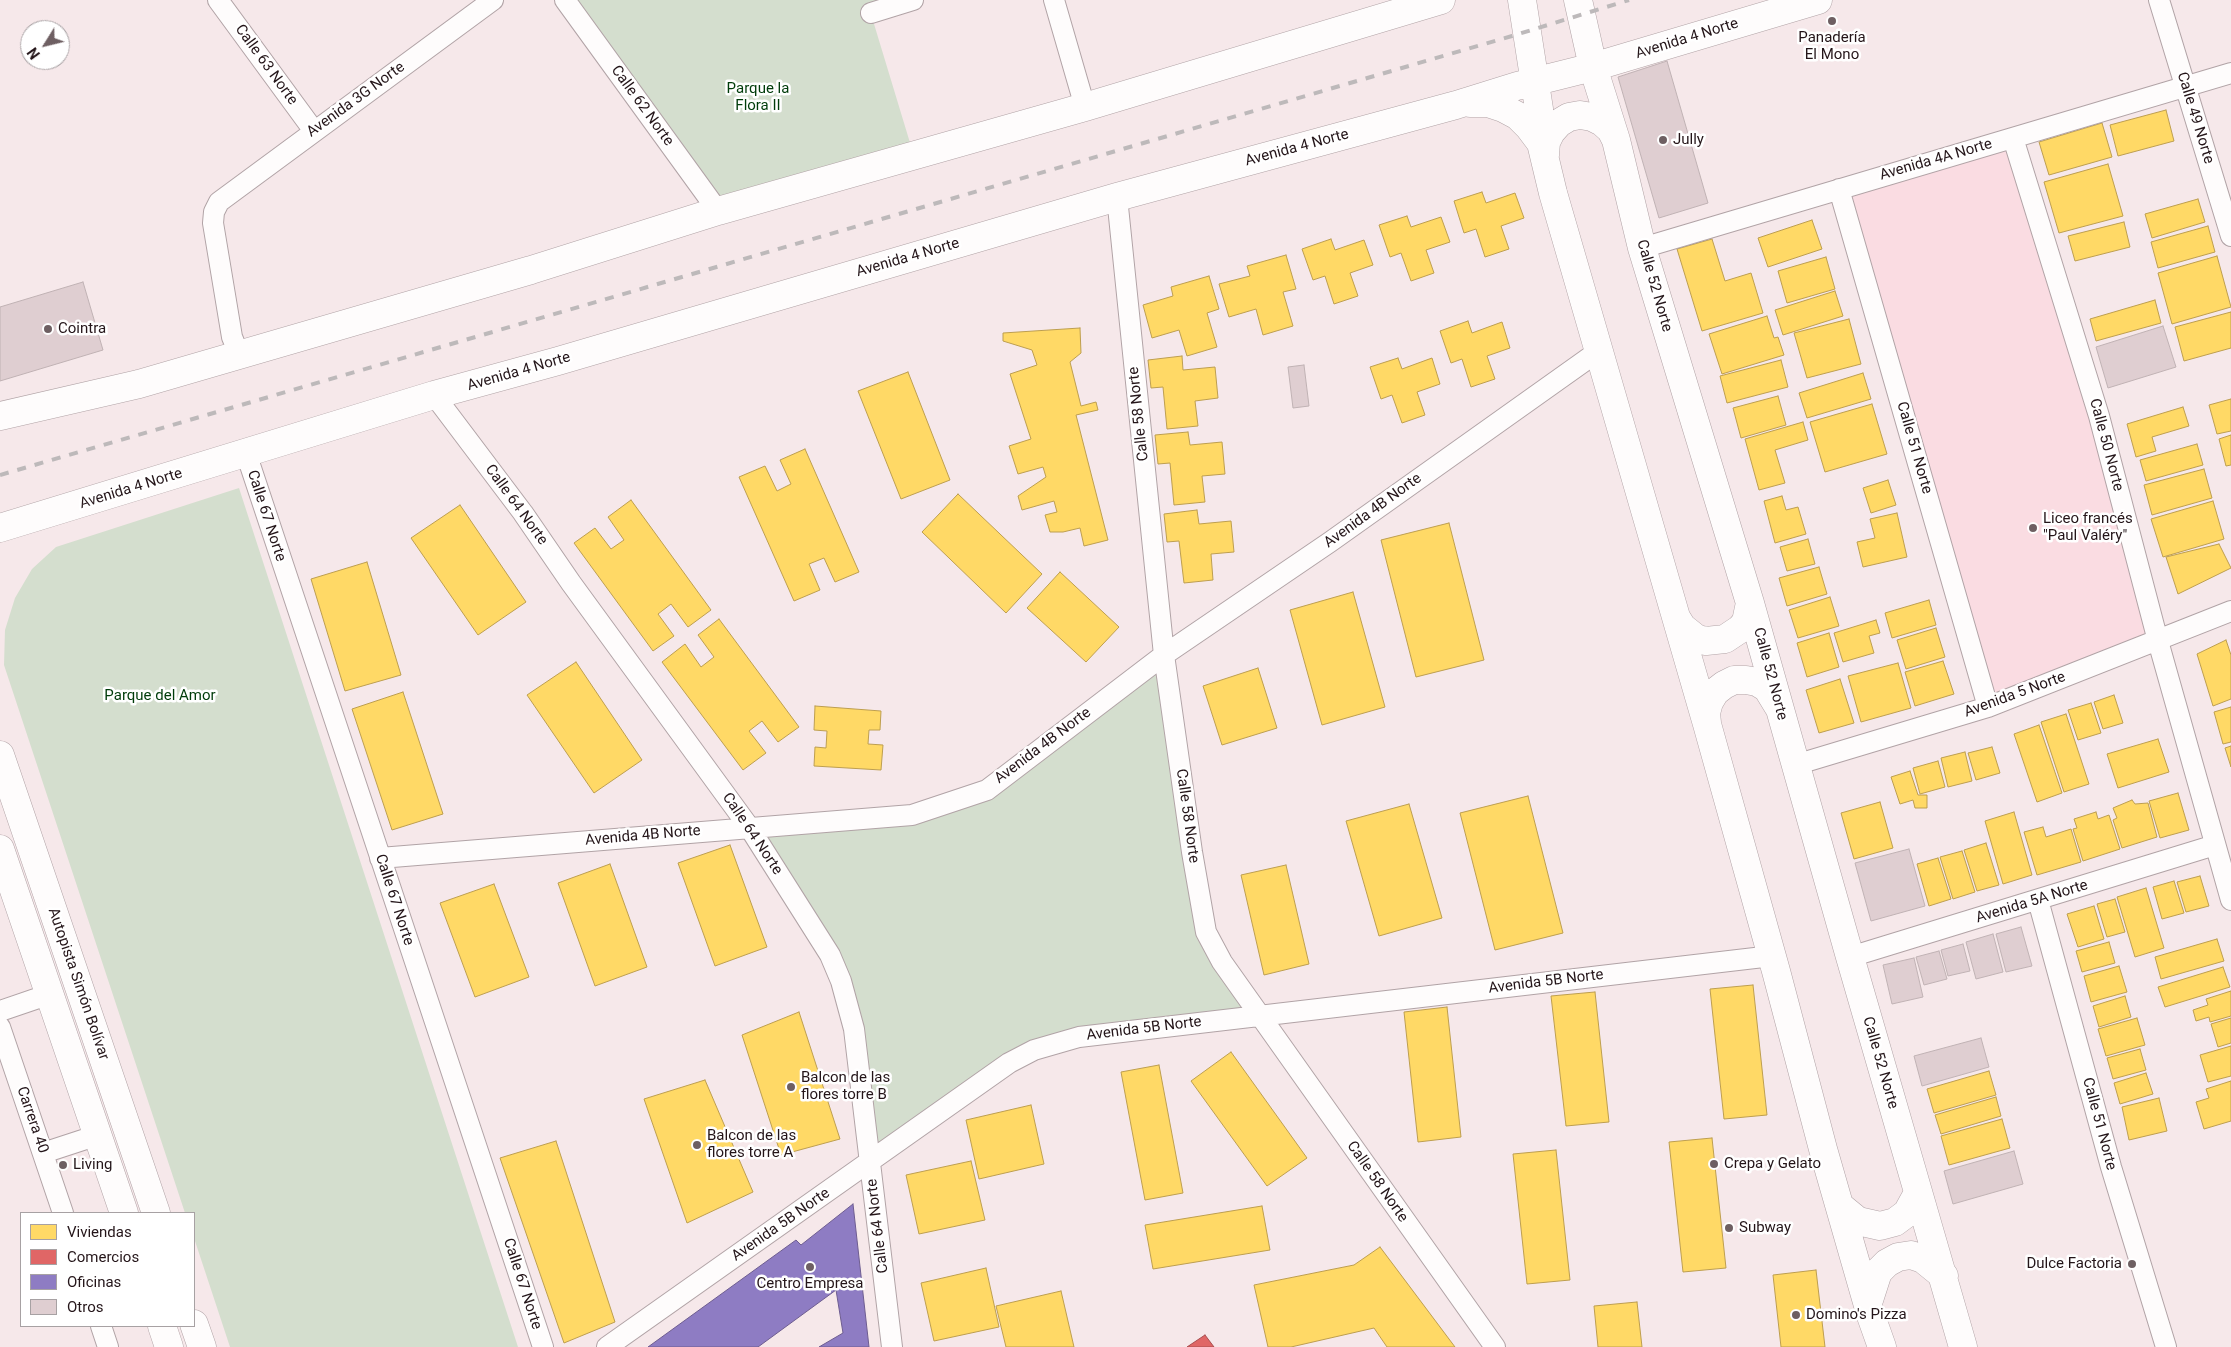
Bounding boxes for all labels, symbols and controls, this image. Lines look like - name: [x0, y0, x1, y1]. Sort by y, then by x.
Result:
- street label: Avenida 4 Norte: [1633, 15, 1741, 63]
- marker: Panadería El Mono: [1826, 15, 1838, 27]
- north arrow: [20, 20, 70, 70]
- street label: Calle 63 Norte: [231, 21, 301, 109]
- place label: Panadería El Mono: [1798, 29, 1866, 64]
- text: N: [24, 45, 43, 62]
- street label: Avenida 3G Norte: [303, 58, 409, 142]
- street label: Calle 62 Norte: [607, 62, 677, 150]
- street label: Calle 49 Norte: [2172, 70, 2218, 166]
- park label: Parque la Flora II: [727, 80, 789, 115]
- street label: Avenida 4 Norte: [1243, 126, 1351, 170]
- place label: Jully: [1673, 131, 1704, 149]
- marker: Jully: [1657, 134, 1669, 146]
- street label: Avenida 4A Norte: [1878, 135, 1994, 185]
- street label: Avenida 4 Norte: [854, 235, 962, 281]
- street label: Calle 52 Norte: [1632, 238, 1676, 334]
- place label: Cointra: [58, 320, 106, 338]
- marker: Cointra: [42, 323, 54, 335]
- street label: Avenida 4 Norte: [465, 349, 573, 395]
- street label: Calle 58 Norte: [1125, 366, 1153, 462]
- street label: Calle 50 Norte: [2085, 397, 2127, 493]
- street label: Calle 51 Norte: [1892, 400, 1936, 496]
- street label: Calle 64 Norte: [481, 461, 551, 549]
- street label: Avenida 4 Norte: [77, 465, 185, 513]
- street label: Calle 67 Norte: [243, 468, 289, 564]
- street label: Avenida 4B Norte: [1321, 470, 1425, 552]
- place label: Liceo francés "Paul Valéry": [2043, 510, 2133, 545]
- marker: Liceo francés "Paul Valéry": [2027, 522, 2039, 534]
- street label: Calle 52 Norte: [1749, 626, 1791, 722]
- street label: Avenida 5 Norte: [1962, 668, 2068, 722]
- park label: Parque del Amor: [104, 687, 216, 705]
- street label: Avenida 4B Norte: [991, 704, 1095, 788]
- street label: Calle 58 Norte: [1171, 768, 1203, 864]
- street label: Calle 64 Norte: [718, 790, 786, 878]
- street label: Avenida 4B Norte: [584, 822, 702, 850]
- street label: Calle 67 Norte: [371, 852, 417, 948]
- street label: Avenida 5A Norte: [1974, 876, 2090, 928]
- street label: Autopista Simón Bolívar: [43, 906, 113, 1062]
- street label: Avenida 5B Norte: [1487, 966, 1605, 998]
- street label: Avenida 5B Norte: [1085, 1013, 1203, 1045]
- street label: Calle 52 Norte: [1858, 1015, 1902, 1111]
- place label: Balcon de las flores torre B: [801, 1069, 890, 1104]
- street label: Calle 51 Norte: [2078, 1076, 2120, 1172]
- marker: Balcon de las flores torre B: [785, 1081, 797, 1093]
- street label: Carrera 40: [12, 1084, 52, 1156]
- place label: Balcon de las flores torre A: [707, 1127, 796, 1162]
- street label: Calle 58 Norte: [1342, 1138, 1412, 1226]
- marker: Balcon de las flores torre A: [691, 1139, 703, 1151]
- place label: Crepa y Gelato: [1724, 1155, 1821, 1173]
- place label: Living: [73, 1156, 112, 1174]
- marker: Crepa y Gelato: [1708, 1158, 1720, 1170]
- marker: Living: [57, 1159, 69, 1171]
- street label: Calle 64 Norte: [863, 1178, 893, 1274]
- street label: Avenida 5B Norte: [728, 1184, 834, 1266]
- legend: [20, 1212, 195, 1327]
- place label: Subway: [1739, 1219, 1791, 1237]
- marker: Subway: [1723, 1222, 1735, 1234]
- text: Viviendas: [67, 1223, 132, 1241]
- street label: Calle 67 Norte: [499, 1236, 545, 1332]
- text: Comercios: [67, 1248, 139, 1266]
- place label: Dulce Factoria: [2026, 1255, 2122, 1273]
- marker: Dulce Factoria: [2126, 1258, 2138, 1270]
- marker: Centro Empresa: [804, 1261, 816, 1273]
- text: Oficinas: [67, 1273, 121, 1291]
- place label: Centro Empresa: [756, 1275, 864, 1293]
- text: Otros: [67, 1298, 103, 1316]
- place label: Domino's Pizza: [1806, 1306, 1907, 1324]
- marker: Domino's Pizza: [1790, 1309, 1802, 1321]

